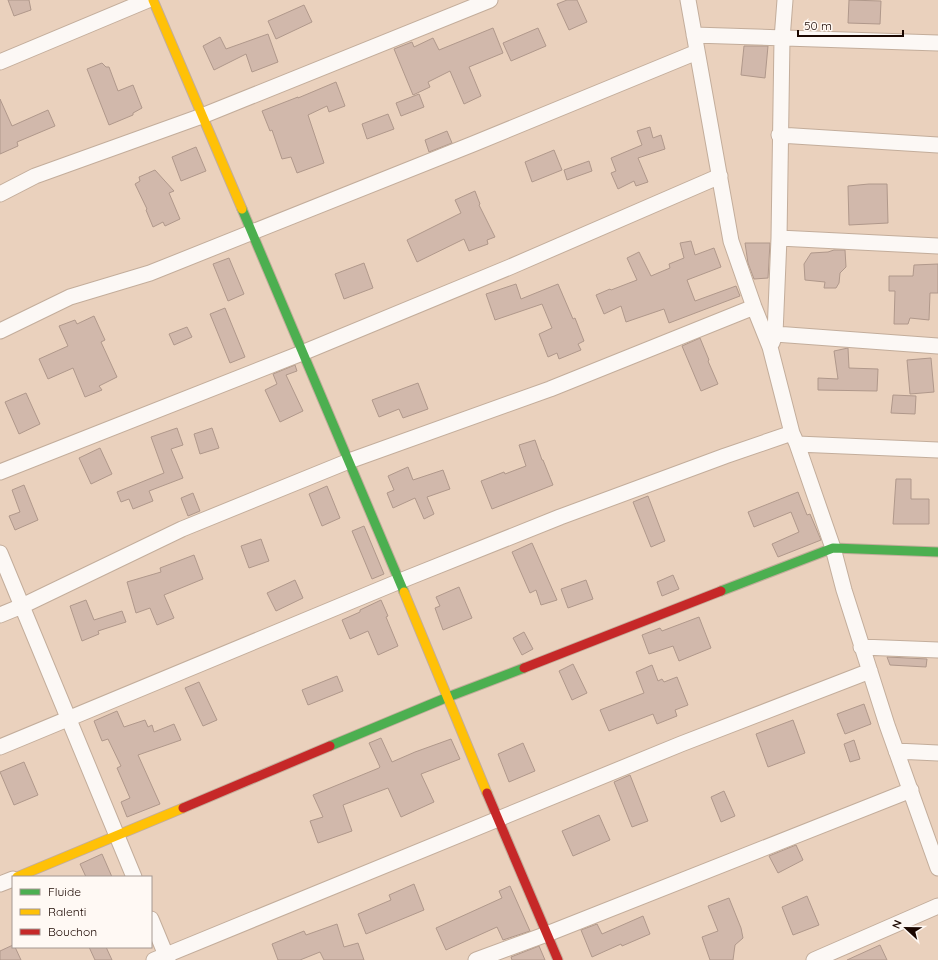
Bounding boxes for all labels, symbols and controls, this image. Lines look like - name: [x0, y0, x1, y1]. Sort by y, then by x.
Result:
- scale bar: [798, 12, 903, 38]
- text: 50 m: [804, 18, 832, 33]
- legend: [12, 876, 152, 948]
- text: Fluide: [48, 884, 81, 899]
- text: Ralenti: [48, 904, 86, 919]
- north arrow: [886, 908, 926, 948]
- text: N: [889, 918, 905, 931]
- text: Bouchon: [48, 924, 97, 939]

